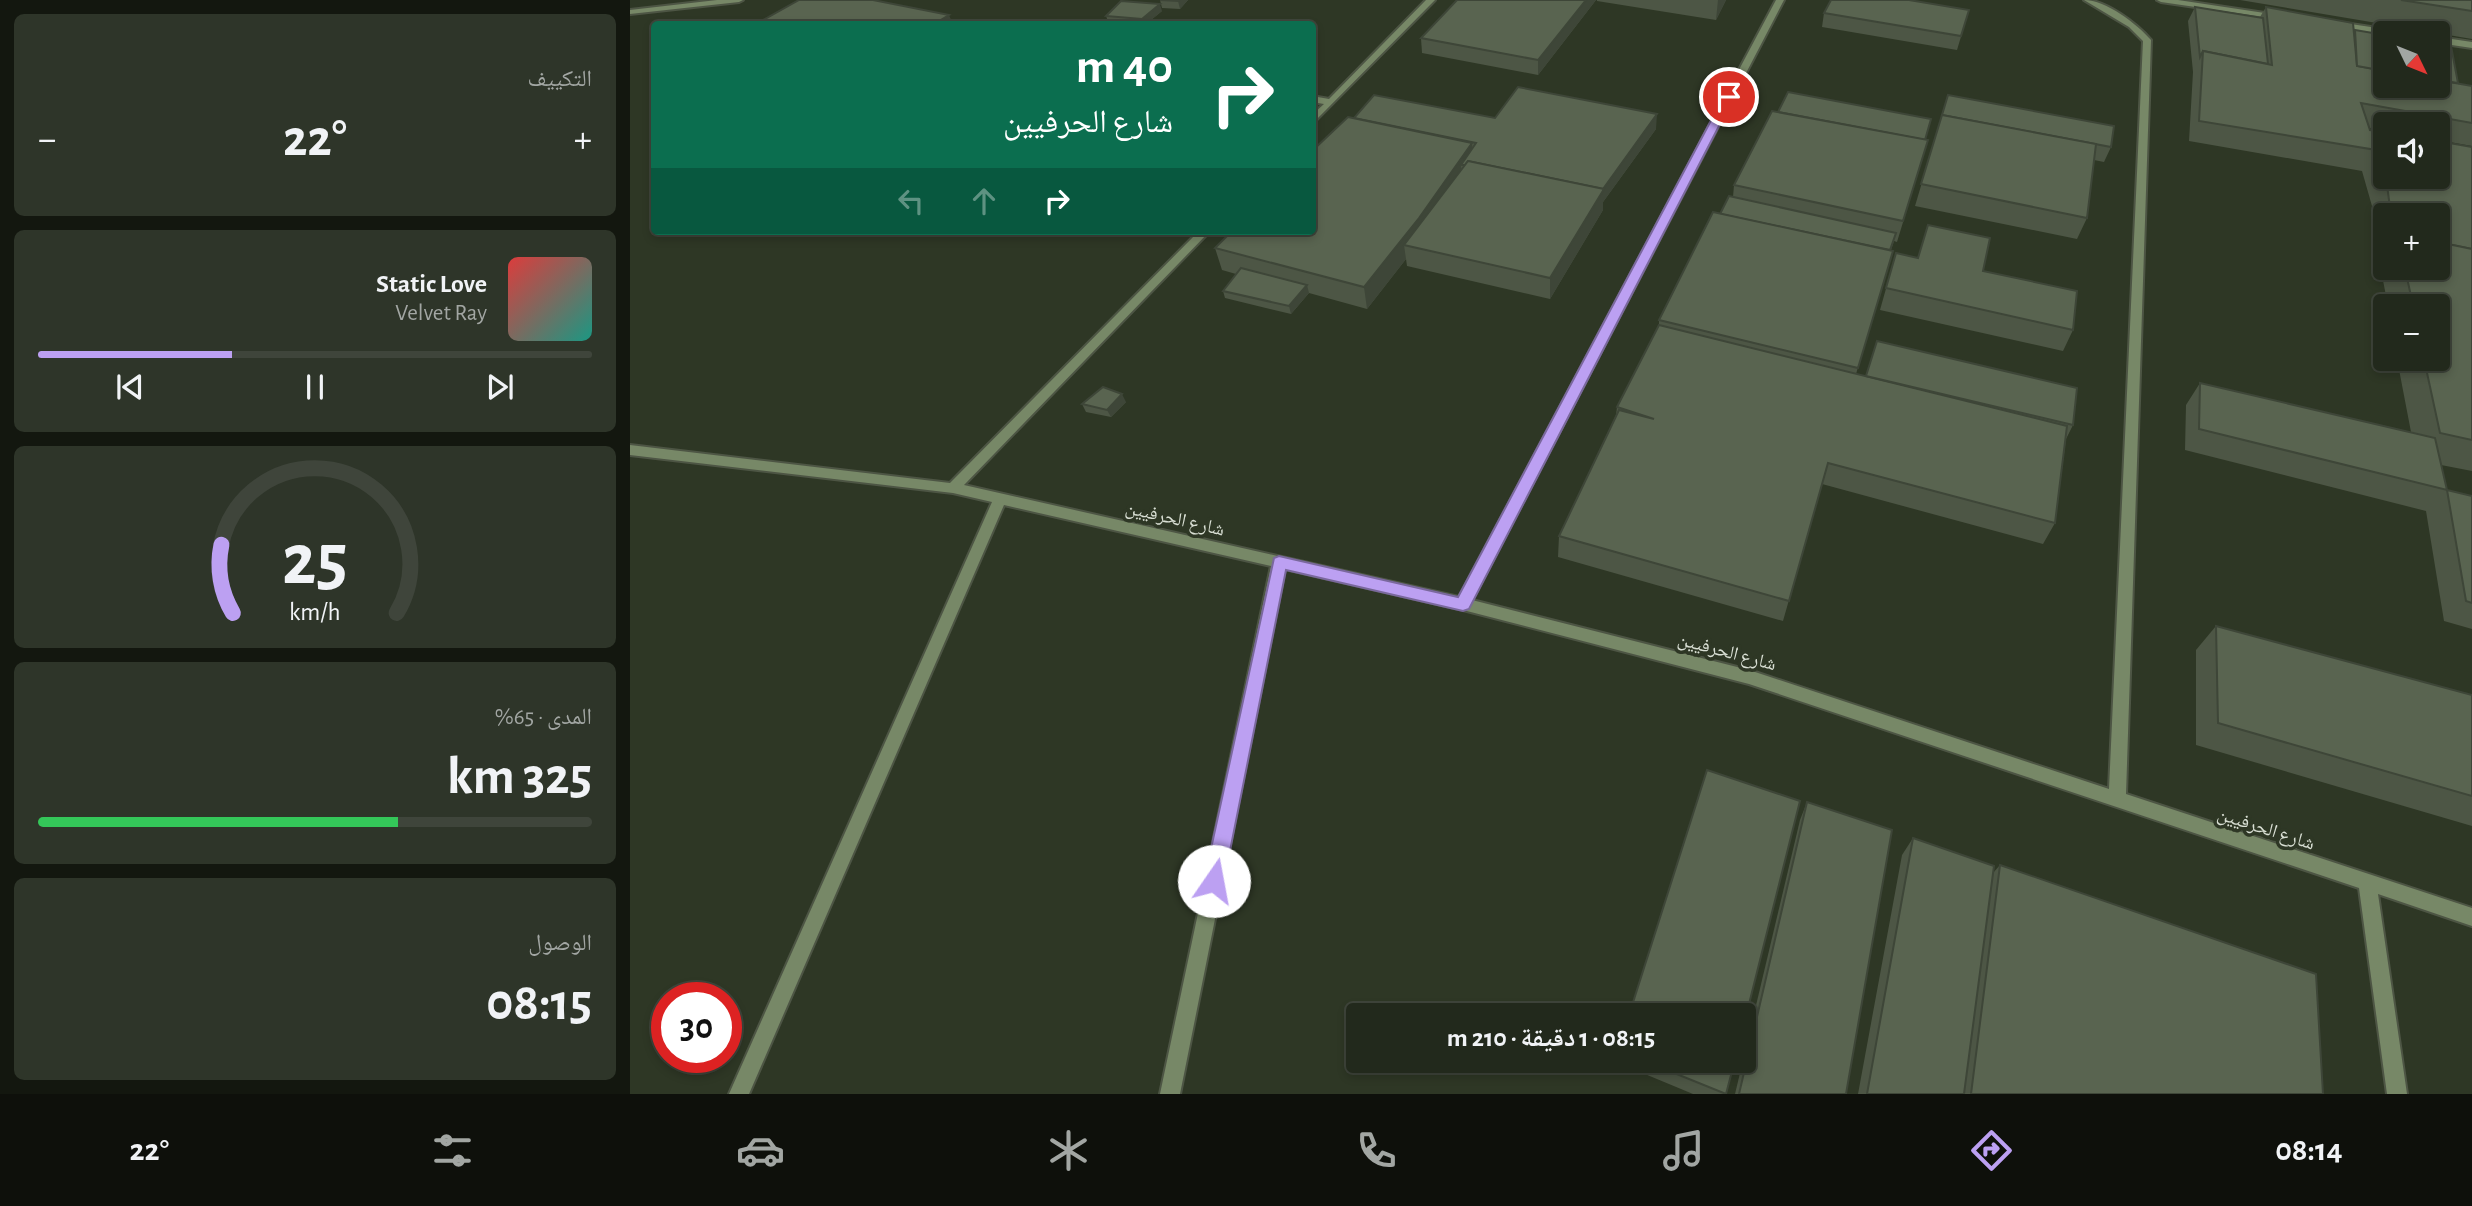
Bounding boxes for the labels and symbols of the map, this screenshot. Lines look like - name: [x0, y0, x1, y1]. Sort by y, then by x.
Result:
- north arrow: [2373, 21, 2450, 98]
- pin: [1699, 67, 1759, 127]
- street label: شارع الحرفيين: [1123, 498, 1226, 541]
- street label: شارع الحرفيين: [1676, 630, 1778, 675]
- street label: شارع الحرفيين: [2215, 804, 2317, 855]
- position arrow: [1177, 844, 1251, 918]
- speed limit sign: 30: [651, 982, 742, 1073]

